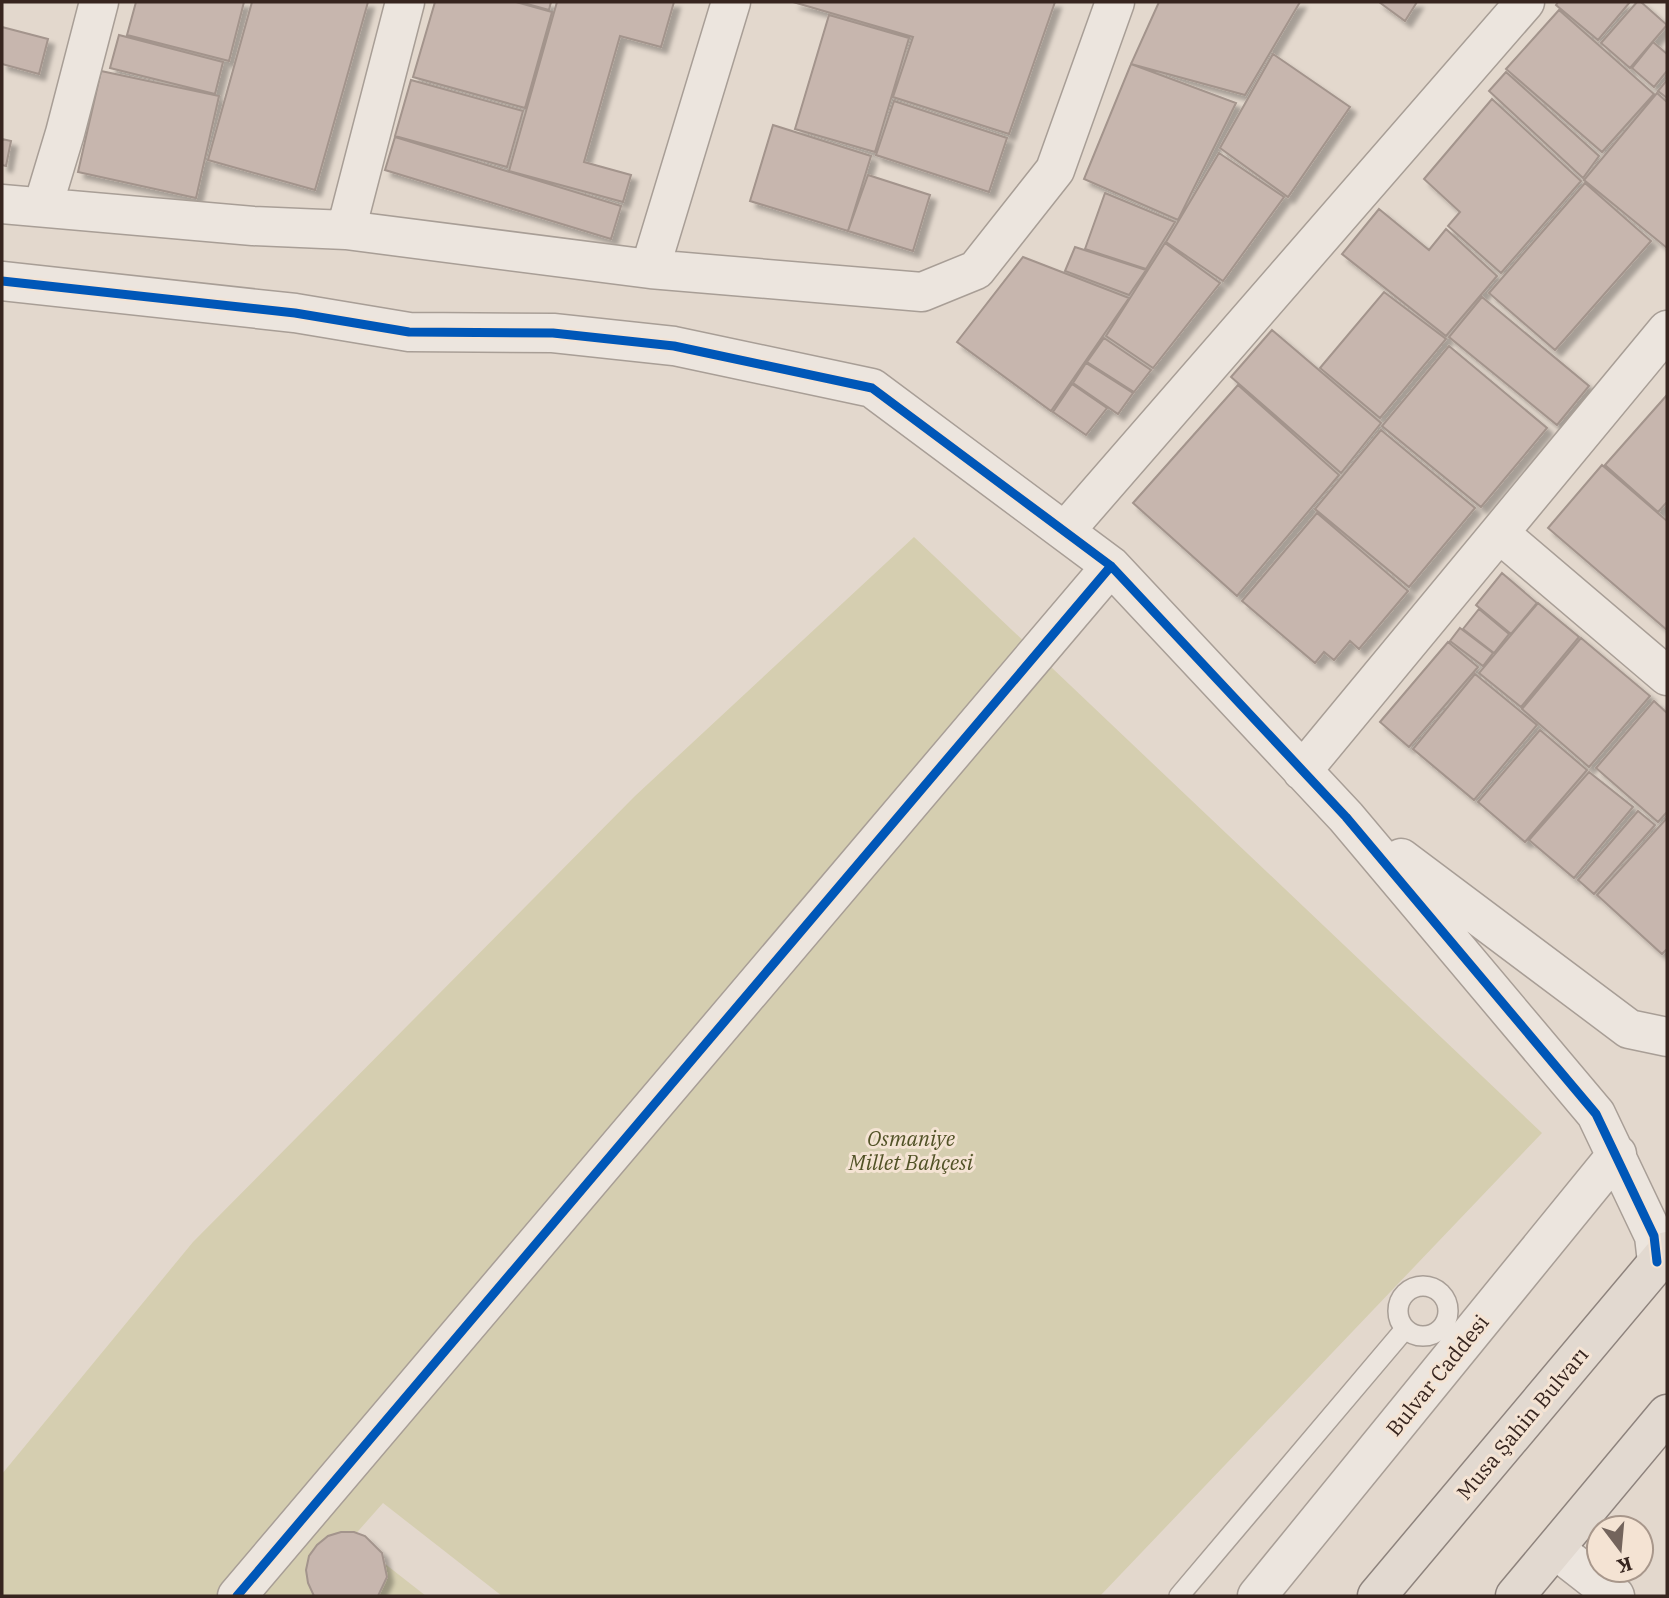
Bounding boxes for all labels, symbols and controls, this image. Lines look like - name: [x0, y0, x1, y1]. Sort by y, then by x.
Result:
- park label: Osmaniye Millet Bahçesi: [848, 1124, 974, 1176]
- street label: Bulvar Caddesi: [1379, 1309, 1495, 1441]
- street label: Musa Şahin Bulvarı: [1450, 1341, 1594, 1505]
- north arrow: [1585, 1514, 1655, 1584]
- text: K: [1614, 1552, 1635, 1579]

